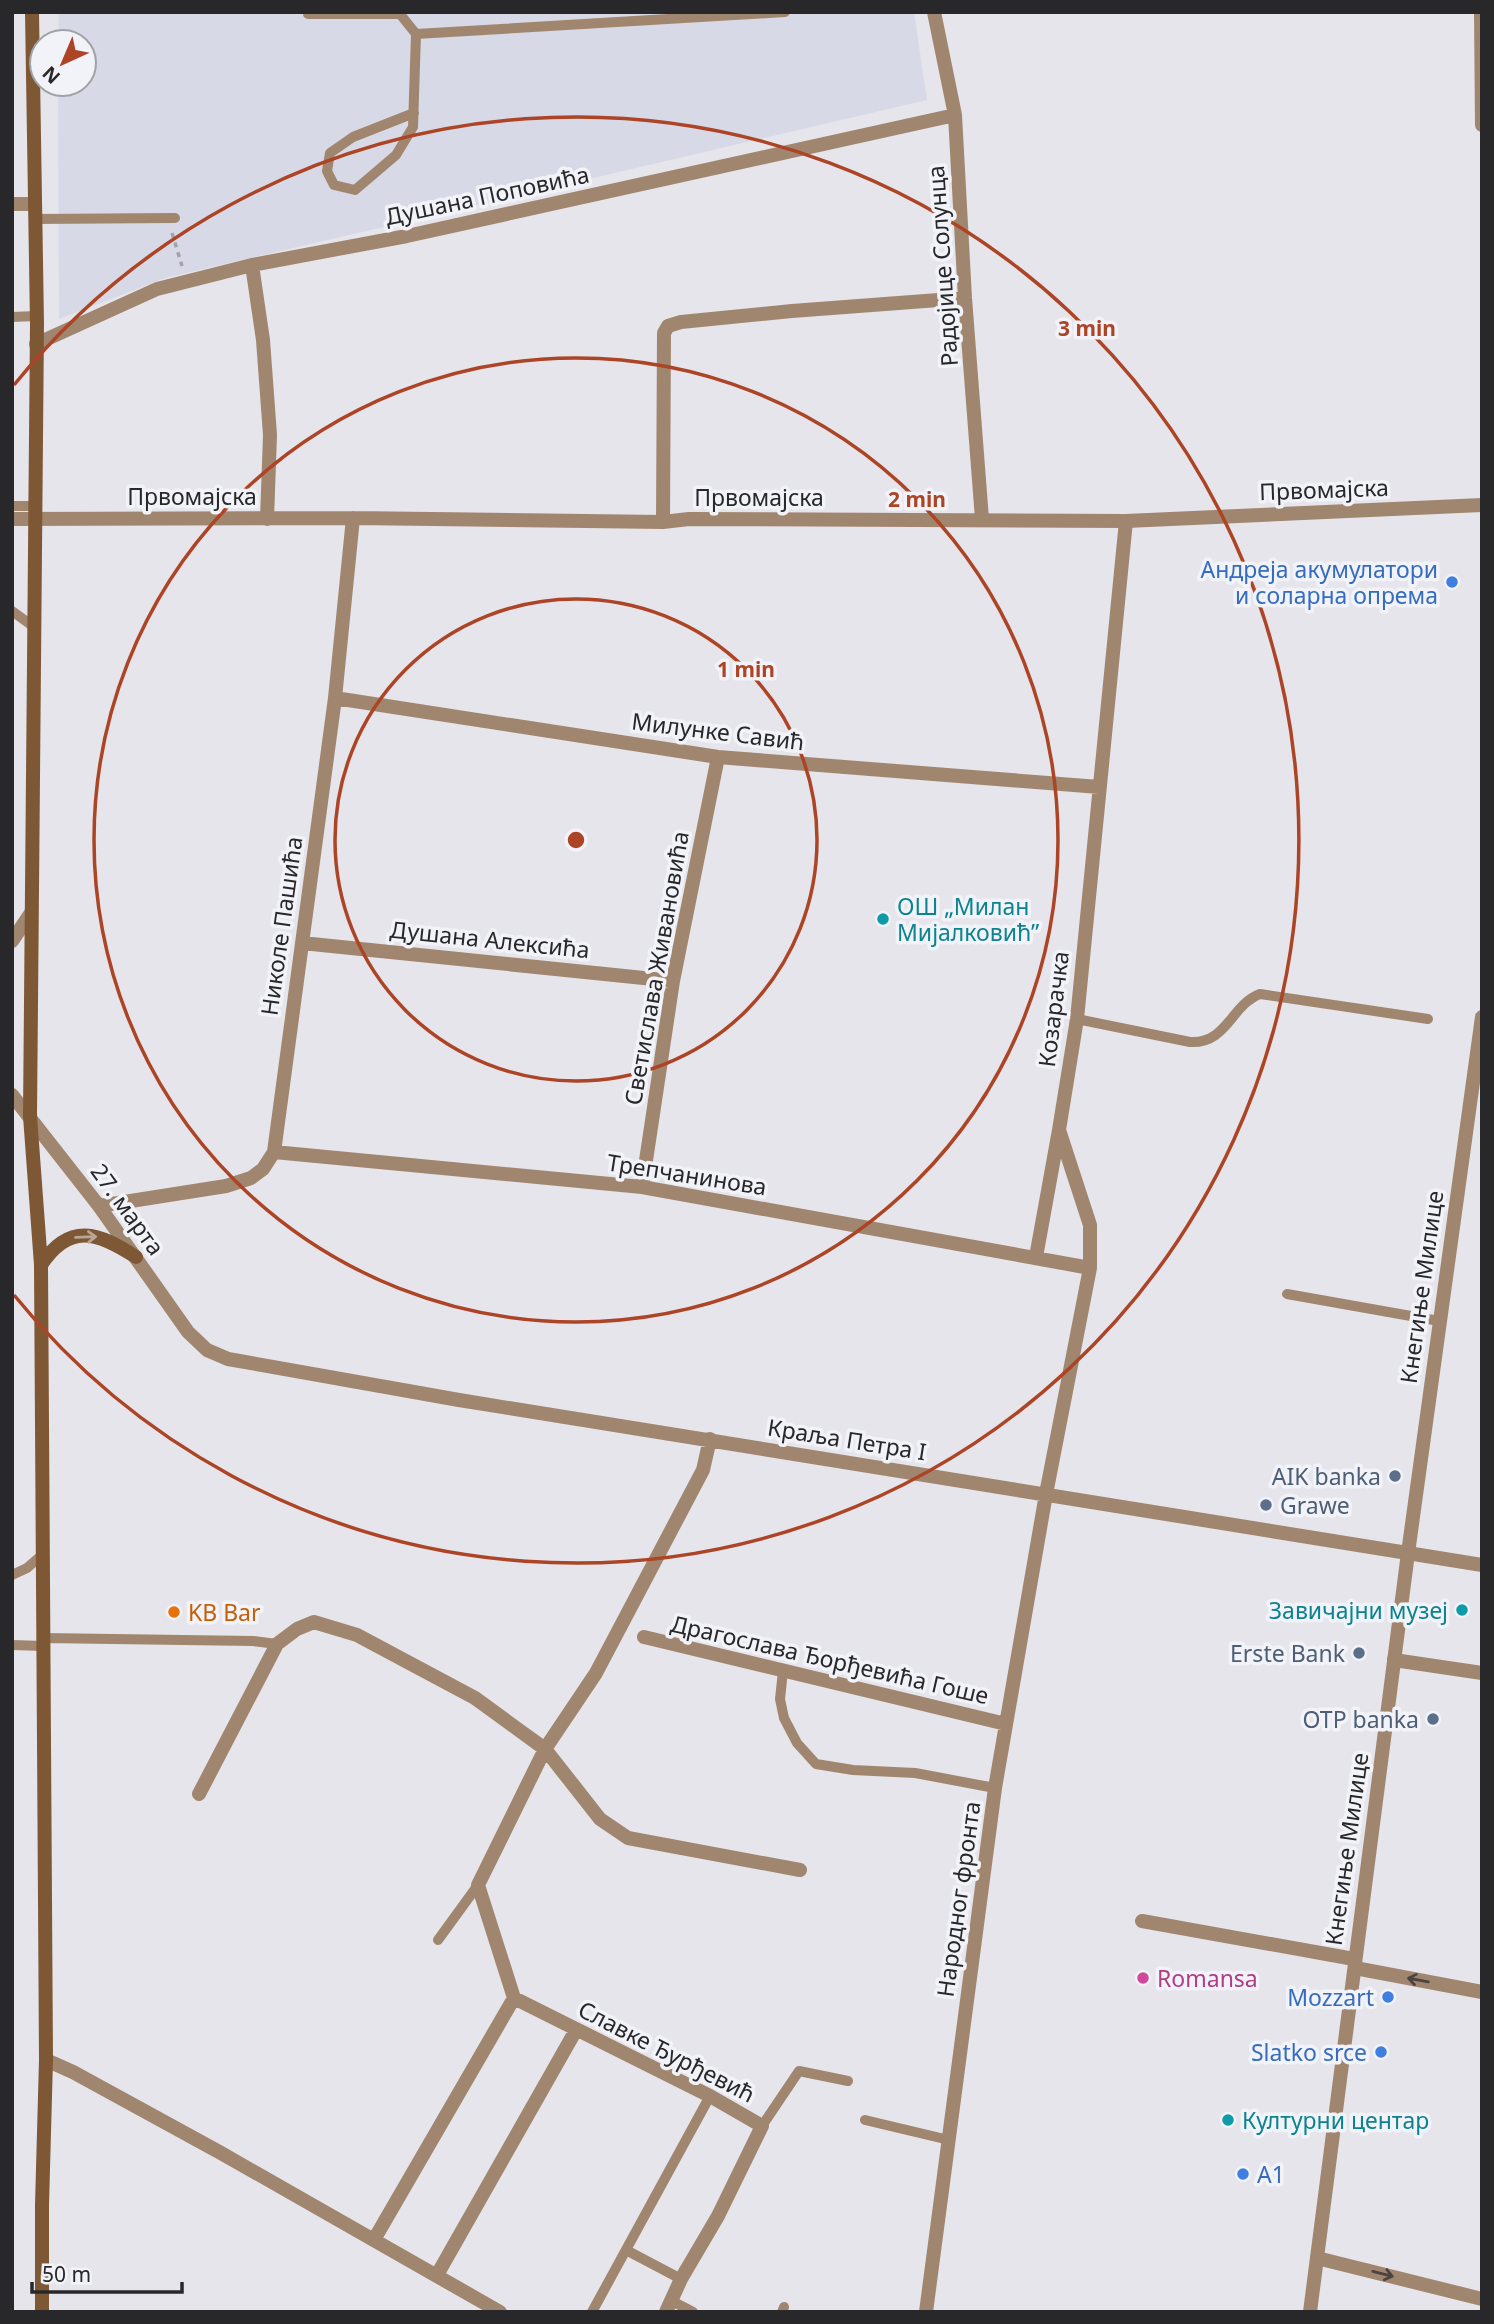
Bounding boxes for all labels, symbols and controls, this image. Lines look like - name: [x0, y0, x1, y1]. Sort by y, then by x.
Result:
- north arrow: [28, 28, 98, 98]
- text: N: [37, 61, 66, 90]
- street label: Душана Поповића: [382, 158, 592, 232]
- street label: Радојице Солунца: [919, 164, 965, 368]
- text: 3 min: [1058, 314, 1116, 342]
- street label: Првомајска: [1259, 471, 1389, 507]
- street label: Првомајска: [127, 480, 257, 512]
- street label: Првомајска: [694, 481, 824, 513]
- text: 2 min: [888, 485, 946, 513]
- place label: Андреја акумулатори и соларна опрема: [1201, 553, 1438, 611]
- marker: Андреја акумулатори и соларна опрема: [1444, 574, 1460, 590]
- text: 1 min: [717, 655, 775, 683]
- street label: Милунке Савић: [630, 705, 806, 757]
- centre of rings: [564, 828, 588, 852]
- street label: Светислава Живановића: [616, 829, 696, 1107]
- street label: Николе Пашића: [253, 834, 309, 1018]
- place label: ОШ „Милан Мијалковић”: [897, 890, 1039, 948]
- marker: ОШ „Милан Мијалковић”: [875, 911, 891, 927]
- street label: Душана Алексића: [389, 913, 591, 965]
- street label: Козарачка: [1030, 949, 1076, 1069]
- street label: Трепчанинова: [605, 1146, 769, 1202]
- street label: 27. марта: [84, 1157, 172, 1261]
- street label: Кнегиње Милице: [1392, 1189, 1450, 1385]
- one-way arrow: [74, 1230, 97, 1244]
- street label: Краља Петра I: [765, 1411, 929, 1467]
- place label: AIK banka: [1272, 1460, 1381, 1492]
- marker: AIK banka: [1387, 1468, 1403, 1484]
- place label: Grawe: [1280, 1489, 1350, 1521]
- marker: Grawe: [1258, 1497, 1274, 1513]
- place label: Завичајни музеј: [1269, 1594, 1448, 1626]
- place label: KB Bar: [188, 1596, 261, 1628]
- marker: Завичајни музеј: [1454, 1602, 1470, 1618]
- marker: KB Bar: [166, 1604, 182, 1620]
- street label: Драгослава Ђорђевића Гоше: [668, 1607, 992, 1711]
- place label: Erste Bank: [1230, 1637, 1346, 1669]
- marker: Erste Bank: [1351, 1645, 1367, 1661]
- place label: OTP banka: [1303, 1703, 1419, 1735]
- marker: OTP banka: [1425, 1711, 1441, 1727]
- street label: Кнегиње Милице: [1317, 1751, 1375, 1947]
- street label: Народног фронта: [928, 1799, 988, 1999]
- place label: Romansa: [1157, 1962, 1258, 1994]
- marker: Romansa: [1135, 1970, 1151, 1986]
- one-way arrow: [1407, 1973, 1430, 1986]
- place label: Mozzart: [1287, 1981, 1374, 2013]
- marker: Mozzart: [1380, 1989, 1396, 2005]
- street label: Славке Ђурђевић: [573, 1993, 761, 2109]
- place label: Slatko srce: [1251, 2036, 1367, 2068]
- marker: Slatko srce: [1373, 2044, 1389, 2060]
- place label: Културни центар: [1242, 2104, 1429, 2136]
- marker: Културни центар: [1220, 2112, 1236, 2128]
- place label: A1: [1257, 2158, 1285, 2190]
- marker: A1: [1235, 2166, 1251, 2182]
- scale bar: [32, 2250, 182, 2294]
- text: 50 m: [42, 2260, 91, 2288]
- one-way arrow: [1371, 2268, 1394, 2281]

